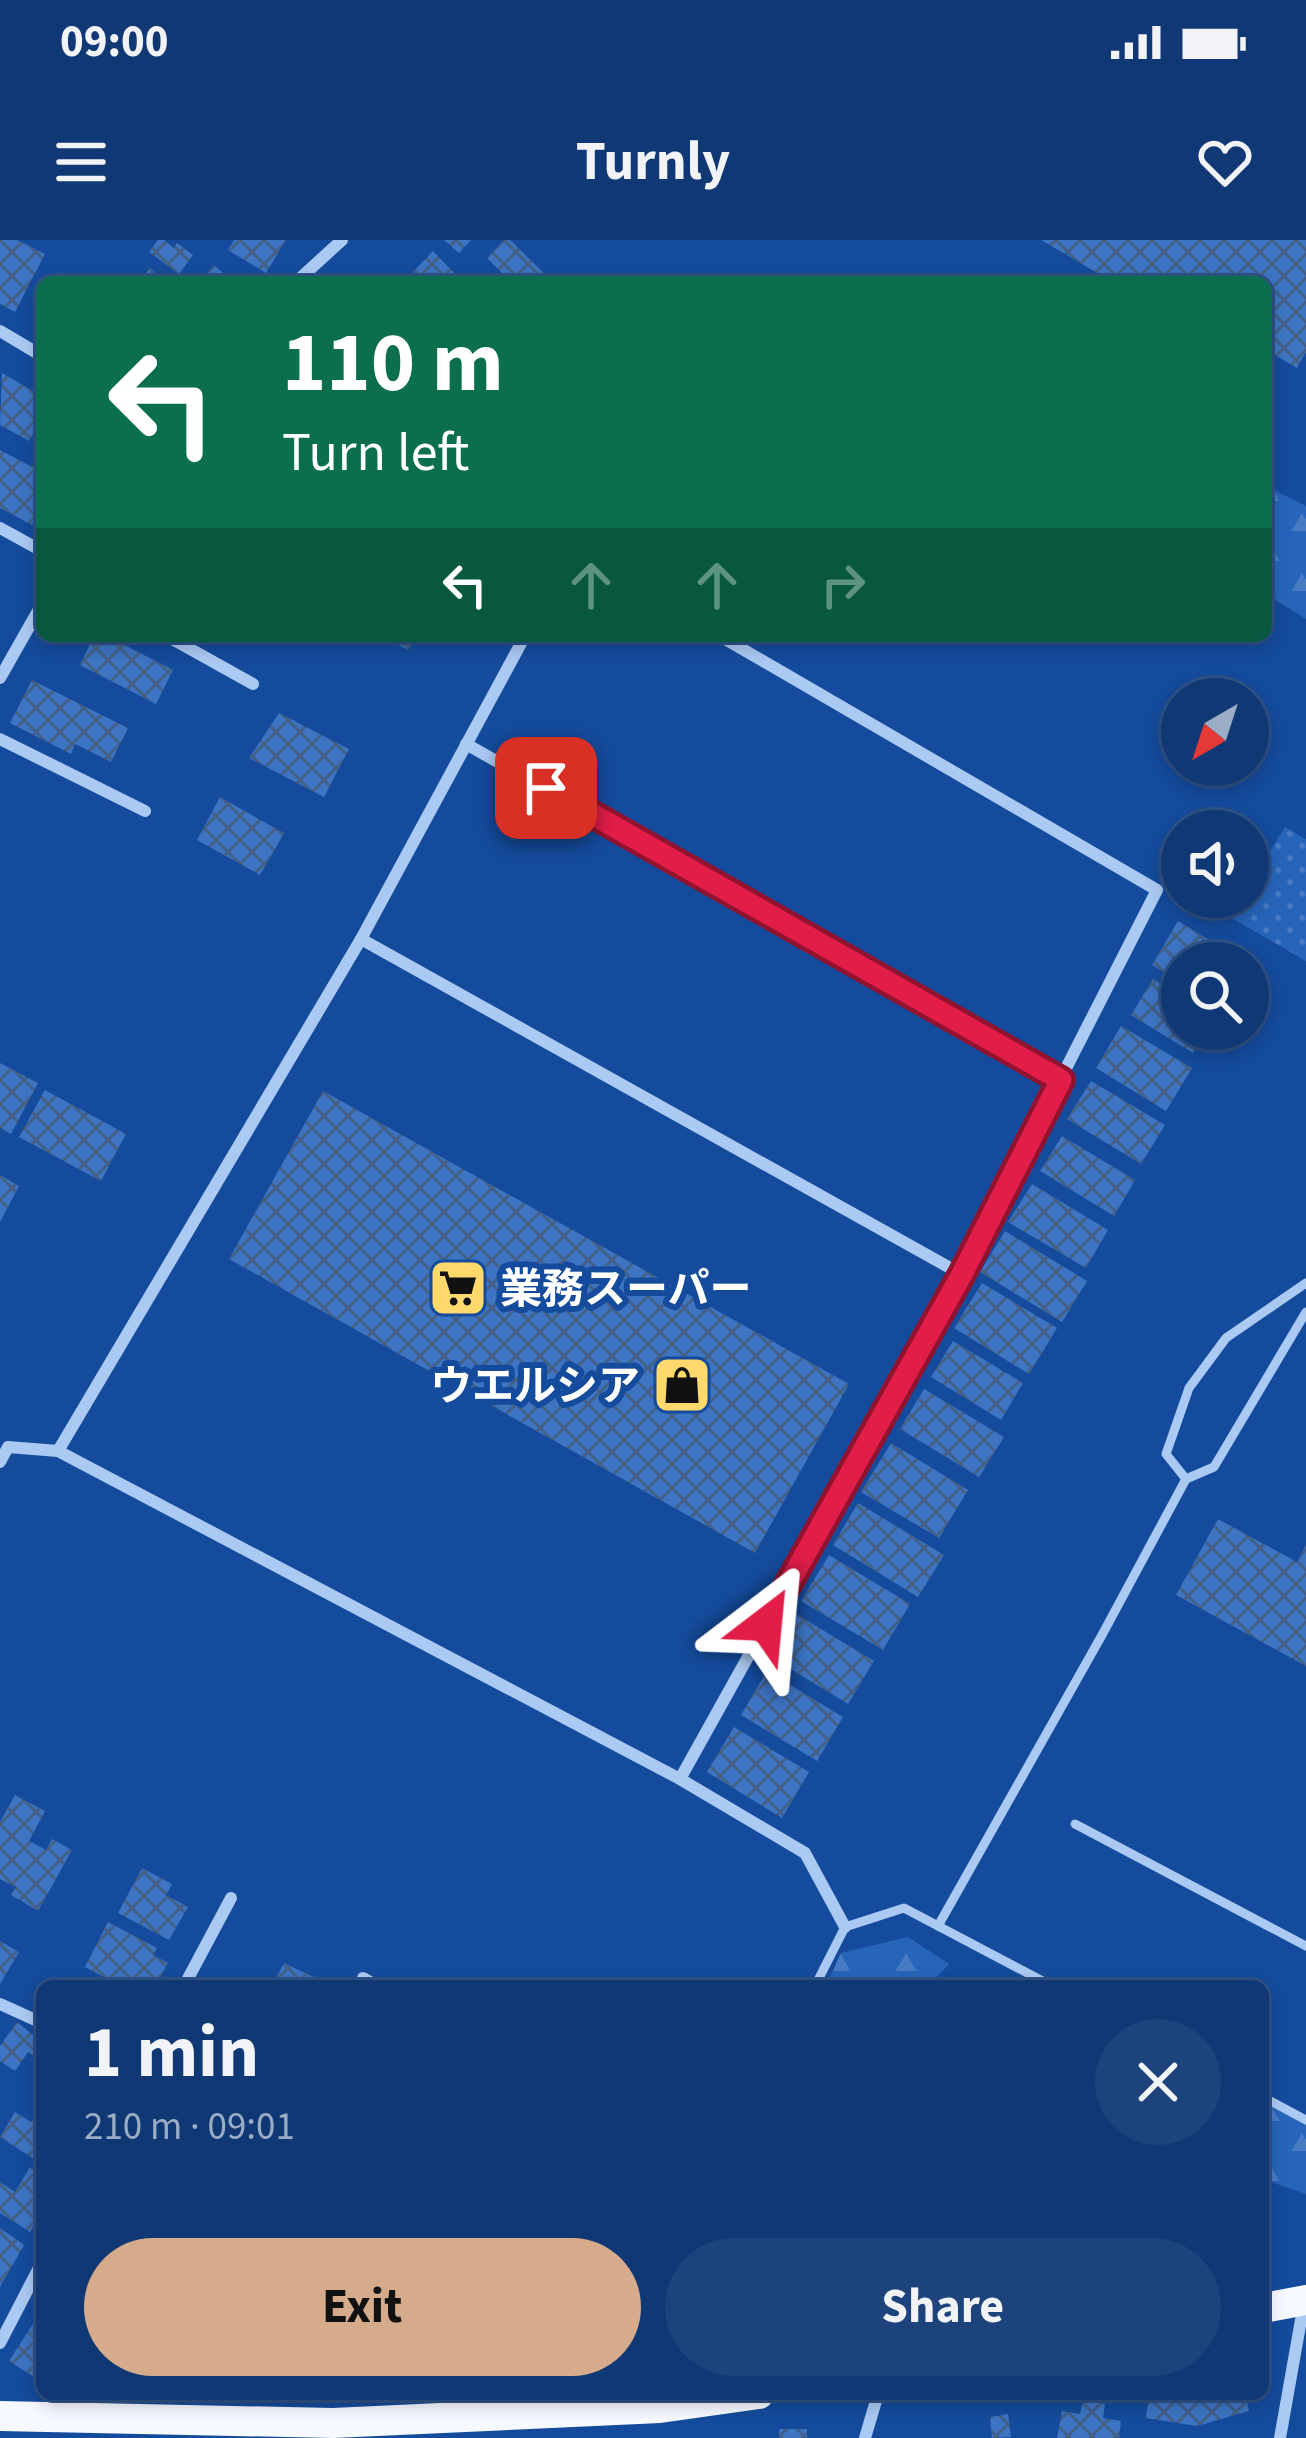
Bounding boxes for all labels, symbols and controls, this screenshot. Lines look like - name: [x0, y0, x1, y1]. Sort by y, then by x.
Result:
- text: 09:00: [60, 10, 169, 74]
- text: Turnly: [576, 124, 730, 201]
- icon: menu: [48, 129, 114, 195]
- icon: heart: [1192, 129, 1258, 195]
- text: 110 m: [282, 304, 504, 424]
- icon: left: [84, 324, 240, 480]
- text: Turn left: [282, 415, 469, 492]
- icon: left: [432, 552, 498, 618]
- icon: ahead: [558, 552, 624, 618]
- icon: ahead: [684, 552, 750, 618]
- icon: right: [810, 552, 876, 618]
- north arrow: [1161, 678, 1269, 786]
- map controls: [1161, 678, 1269, 1050]
- pin: [495, 737, 597, 839]
- icon: arrive: [513, 755, 579, 821]
- button: sound: [1161, 810, 1269, 918]
- button: search: [1161, 942, 1269, 1050]
- supermarket icon: 業務スーパー: [427, 1257, 489, 1319]
- place label: 業務スーパー: [500, 1260, 752, 1320]
- shop icon: ウエルシア: [651, 1354, 713, 1416]
- place label: ウエルシア: [430, 1357, 640, 1417]
- position arrow: [703, 1561, 829, 1687]
- text: 1 min: [84, 2002, 259, 2105]
- button: close: [1095, 2019, 1221, 2145]
- text: 210 m · 09:01: [84, 2099, 295, 2155]
- button: Exit: [84, 2238, 641, 2376]
- button: Share: [665, 2238, 1221, 2376]

